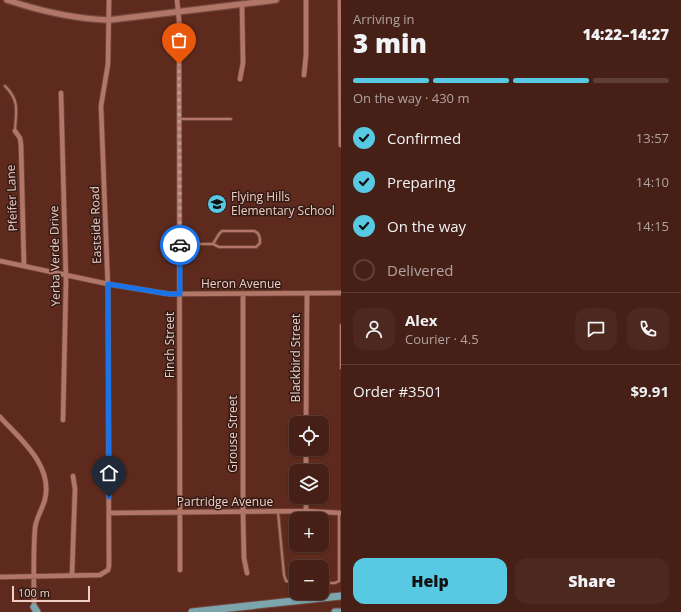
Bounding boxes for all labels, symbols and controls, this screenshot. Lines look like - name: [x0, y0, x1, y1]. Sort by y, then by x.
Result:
- text: Arriving in: [353, 10, 415, 28]
- pin: [162, 23, 196, 64]
- text: 14:22–14:27: [583, 24, 669, 44]
- text: 3 min: [353, 25, 427, 61]
- icon: bag: [168, 29, 190, 51]
- text: On the way · 430 m: [353, 89, 469, 107]
- icon: check: [353, 127, 375, 149]
- text: Confirmed: [387, 128, 461, 148]
- text: 13:57: [636, 129, 669, 147]
- street label: Pfeifer Lane: [2, 164, 21, 232]
- icon: check: [353, 171, 375, 193]
- text: Preparing: [387, 172, 455, 192]
- text: 14:10: [636, 173, 669, 191]
- street label: Eastside Road: [86, 186, 105, 264]
- place label: Flying Hills Elementary School: [231, 188, 335, 219]
- school or university icon: Flying Hills Elementary School: [206, 193, 228, 215]
- street label: Yerba Verde Drive: [45, 205, 64, 307]
- icon: check: [353, 215, 375, 237]
- text: On the way: [387, 216, 466, 236]
- text: 14:15: [636, 217, 669, 235]
- courier: [160, 225, 200, 265]
- icon: car: [169, 234, 191, 256]
- text: Delivered: [387, 260, 454, 280]
- street label: Heron Avenue: [201, 275, 281, 292]
- button: person: [353, 308, 395, 350]
- button: chat: [575, 308, 617, 350]
- button: phone: [627, 308, 669, 350]
- text: Alex: [405, 310, 437, 330]
- street label: Finch Street: [161, 312, 178, 378]
- street label: Blackbird Street: [287, 314, 304, 402]
- text: Courier · 4.5: [405, 330, 479, 348]
- text: Order #3501: [353, 381, 442, 401]
- text: $9.91: [630, 381, 669, 401]
- street label: Grouse Street: [224, 395, 241, 473]
- map controls: [289, 416, 329, 600]
- button: locate: [289, 416, 329, 456]
- pin: [92, 456, 126, 497]
- icon: home: [98, 462, 120, 484]
- button: layers: [289, 464, 329, 504]
- street label: Partridge Avenue: [177, 493, 274, 510]
- button: +: [289, 512, 329, 552]
- button: Help: [353, 558, 507, 604]
- button: Share: [515, 558, 669, 604]
- button: −: [289, 560, 329, 600]
- scale bar: [12, 584, 90, 603]
- text: 100 m: [18, 585, 50, 600]

